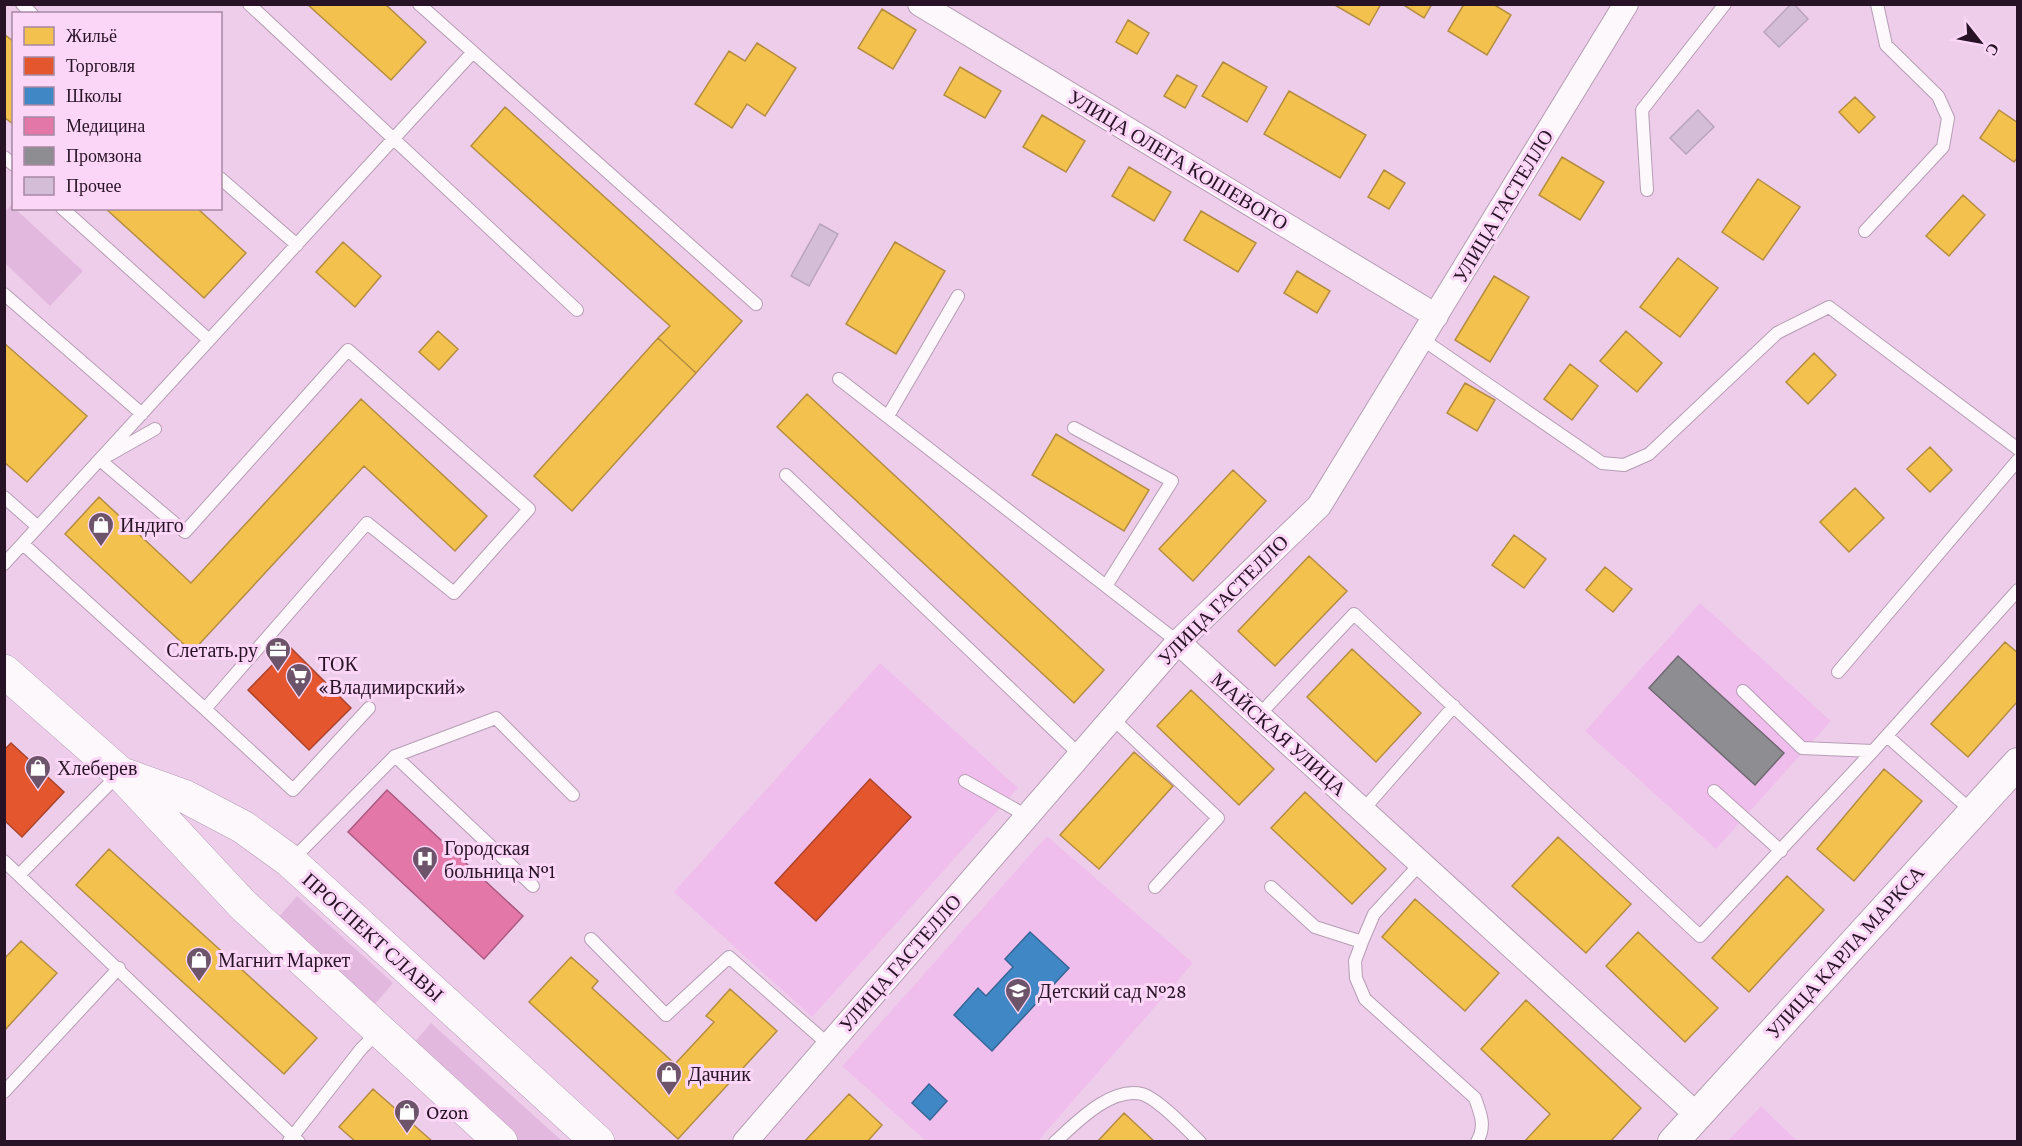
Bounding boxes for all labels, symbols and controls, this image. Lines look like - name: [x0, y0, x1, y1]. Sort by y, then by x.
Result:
- legend: [12, 12, 222, 210]
- north arrow: [1950, 12, 2010, 72]
- text: Жильё: [66, 26, 117, 46]
- text: С: [1982, 40, 2003, 59]
- text: Торговля: [66, 56, 135, 76]
- text: Школы: [66, 86, 122, 106]
- street label: УЛИЦА ОЛЕГА КОШЕВОГО: [1064, 86, 1292, 235]
- text: Медицина: [66, 116, 145, 136]
- street label: УЛИЦА ГАСТЕЛЛО: [1449, 126, 1558, 287]
- text: Промзона: [66, 146, 142, 166]
- text: Прочее: [66, 176, 122, 196]
- shop icon: Индиго: [86, 510, 116, 548]
- place label: Индиго: [120, 514, 184, 537]
- street label: УЛИЦА ГАСТЕЛЛО: [1154, 531, 1293, 670]
- office icon: Слетать.ру: [263, 635, 293, 673]
- place label: Слетать.ру: [166, 639, 258, 662]
- place label: ТОК «Владимирский»: [318, 653, 466, 699]
- supermarket icon: ТОК «Владимирский»: [284, 661, 314, 699]
- street label: МАЙСКАЯ УЛИЦА: [1206, 668, 1351, 801]
- shop icon: Хлеберев: [23, 753, 53, 791]
- place label: Хлеберев: [57, 757, 137, 780]
- place label: Городская больница №1: [444, 837, 555, 883]
- hospital icon: Городская больница №1: [410, 844, 440, 882]
- street label: УЛИЦА КАРЛА МАРКСА: [1762, 861, 1929, 1044]
- street label: ПРОСПЕКТ СЛАВЫ: [298, 868, 448, 1006]
- street label: УЛИЦА ГАСТЕЛЛО: [834, 890, 966, 1037]
- shop icon: Магнит Маркет: [184, 945, 214, 983]
- place label: Магнит Маркет: [218, 949, 351, 972]
- school or university icon: Детский сад №28: [1003, 976, 1033, 1014]
- place label: Детский сад №28: [1038, 980, 1187, 1003]
- shop icon: Дачник: [654, 1059, 684, 1097]
- place label: Дачник: [688, 1063, 751, 1086]
- shop icon: Ozon: [392, 1097, 422, 1135]
- place label: Ozon: [426, 1101, 469, 1123]

